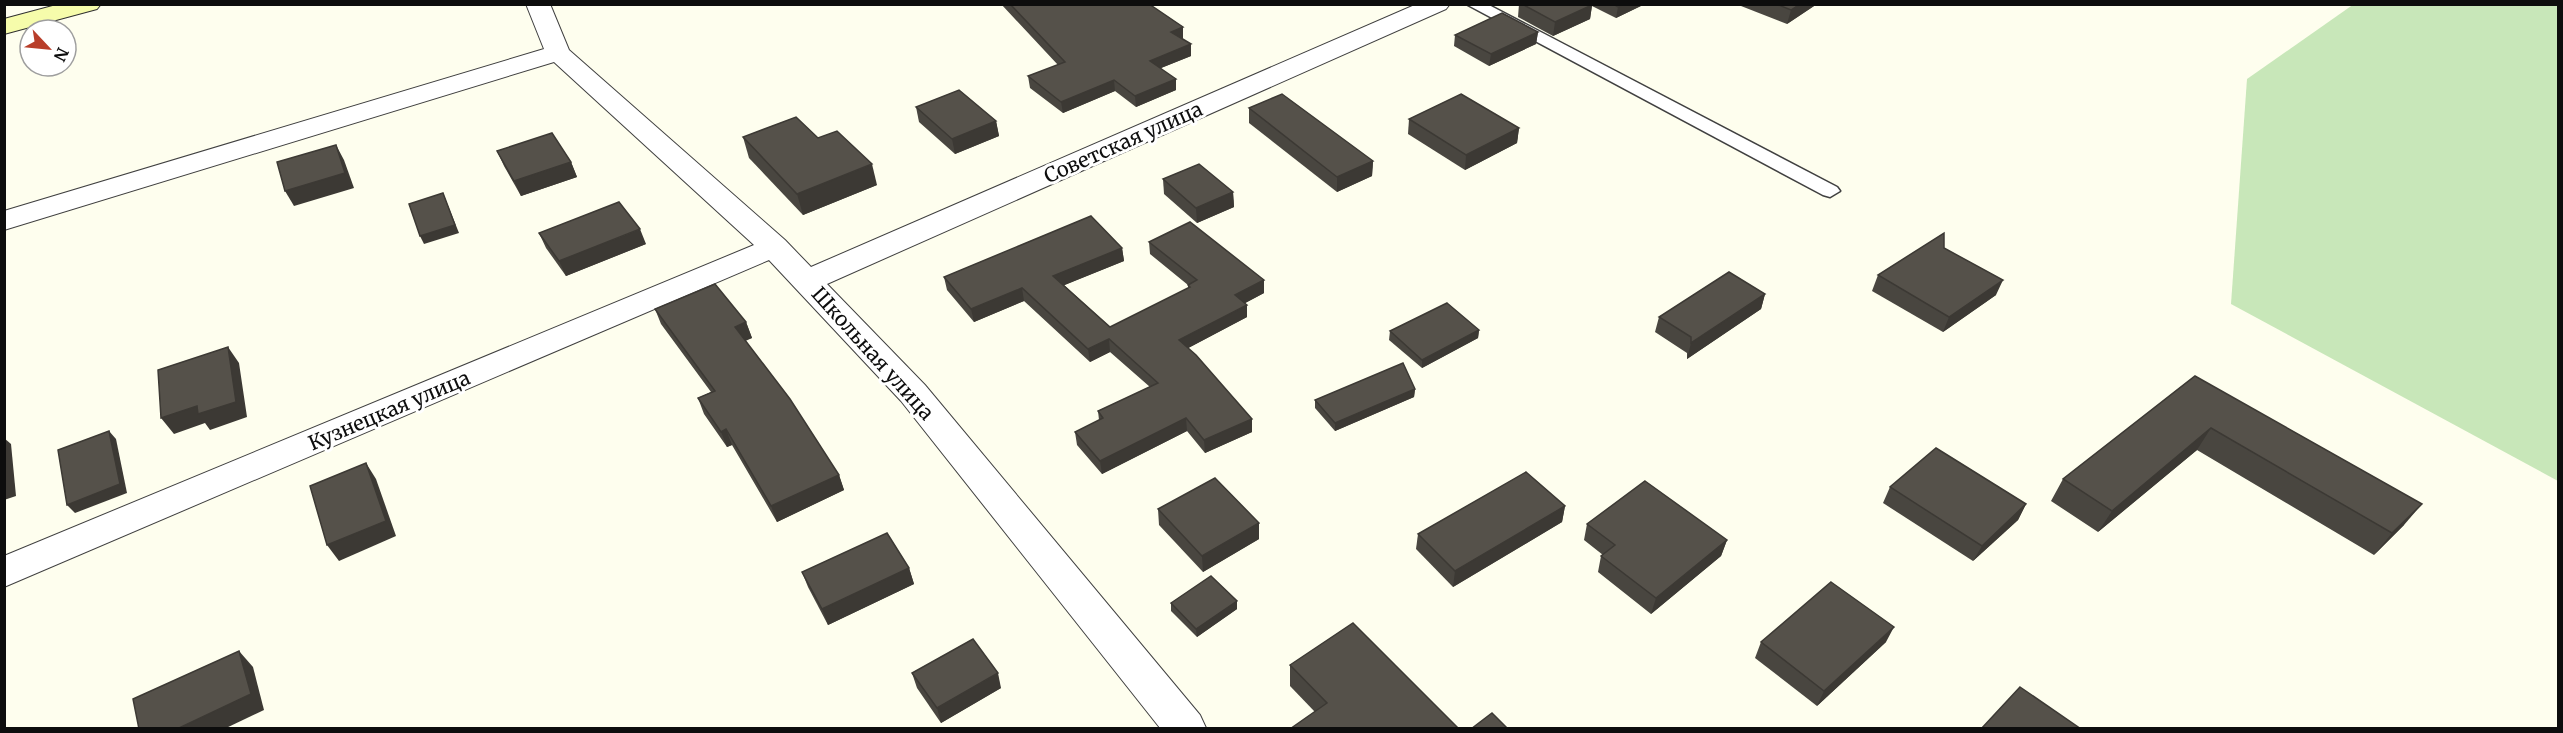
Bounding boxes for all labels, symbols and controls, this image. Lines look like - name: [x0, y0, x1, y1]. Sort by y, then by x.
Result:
- north arrow: [18, 18, 78, 78]
- text: N: [50, 45, 73, 65]
- street label: Советская улица: [1040, 96, 1206, 188]
- street label: Школьная улица: [807, 281, 940, 425]
- street label: Кузнецкая улица: [304, 365, 474, 455]

